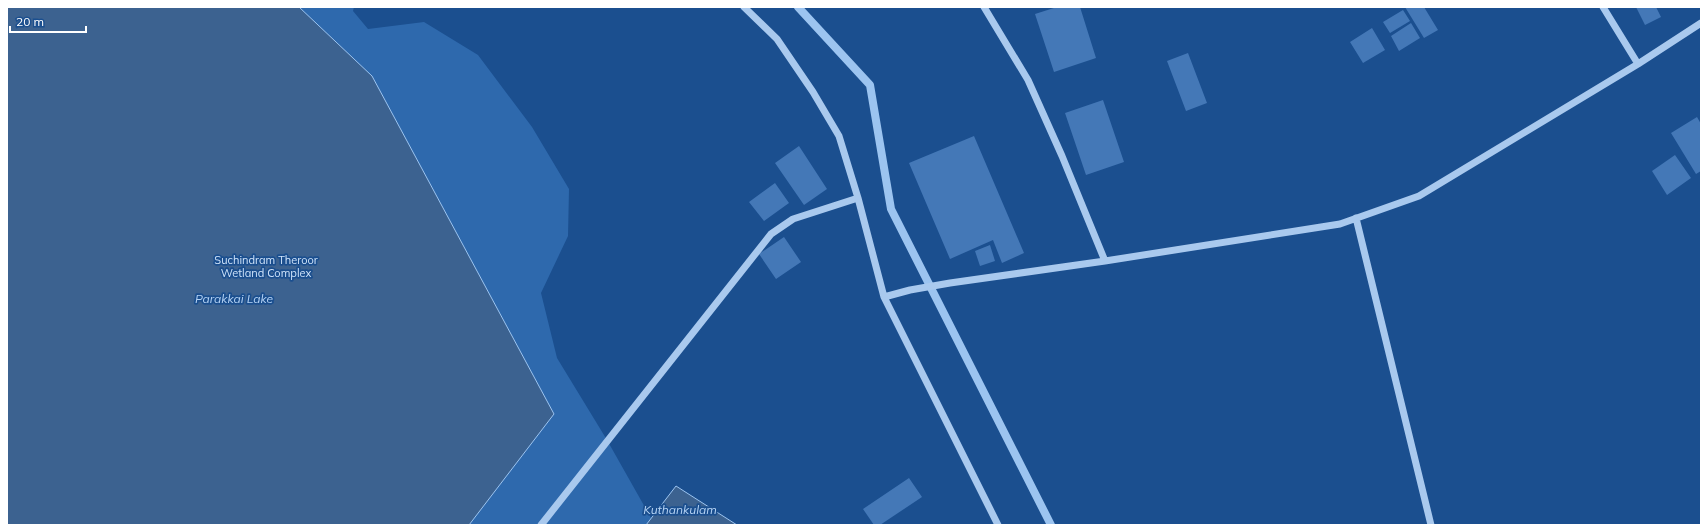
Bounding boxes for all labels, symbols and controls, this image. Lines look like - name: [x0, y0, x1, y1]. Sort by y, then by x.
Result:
- scale bar: [10, 8, 86, 34]
- text: 20 m: [16, 14, 44, 29]
- park label: Suchindram Theroor Wetland Complex: [214, 253, 318, 280]
- water label: Parakkai Lake: [195, 291, 273, 306]
- water label: Kuthankulam: [643, 502, 717, 517]

